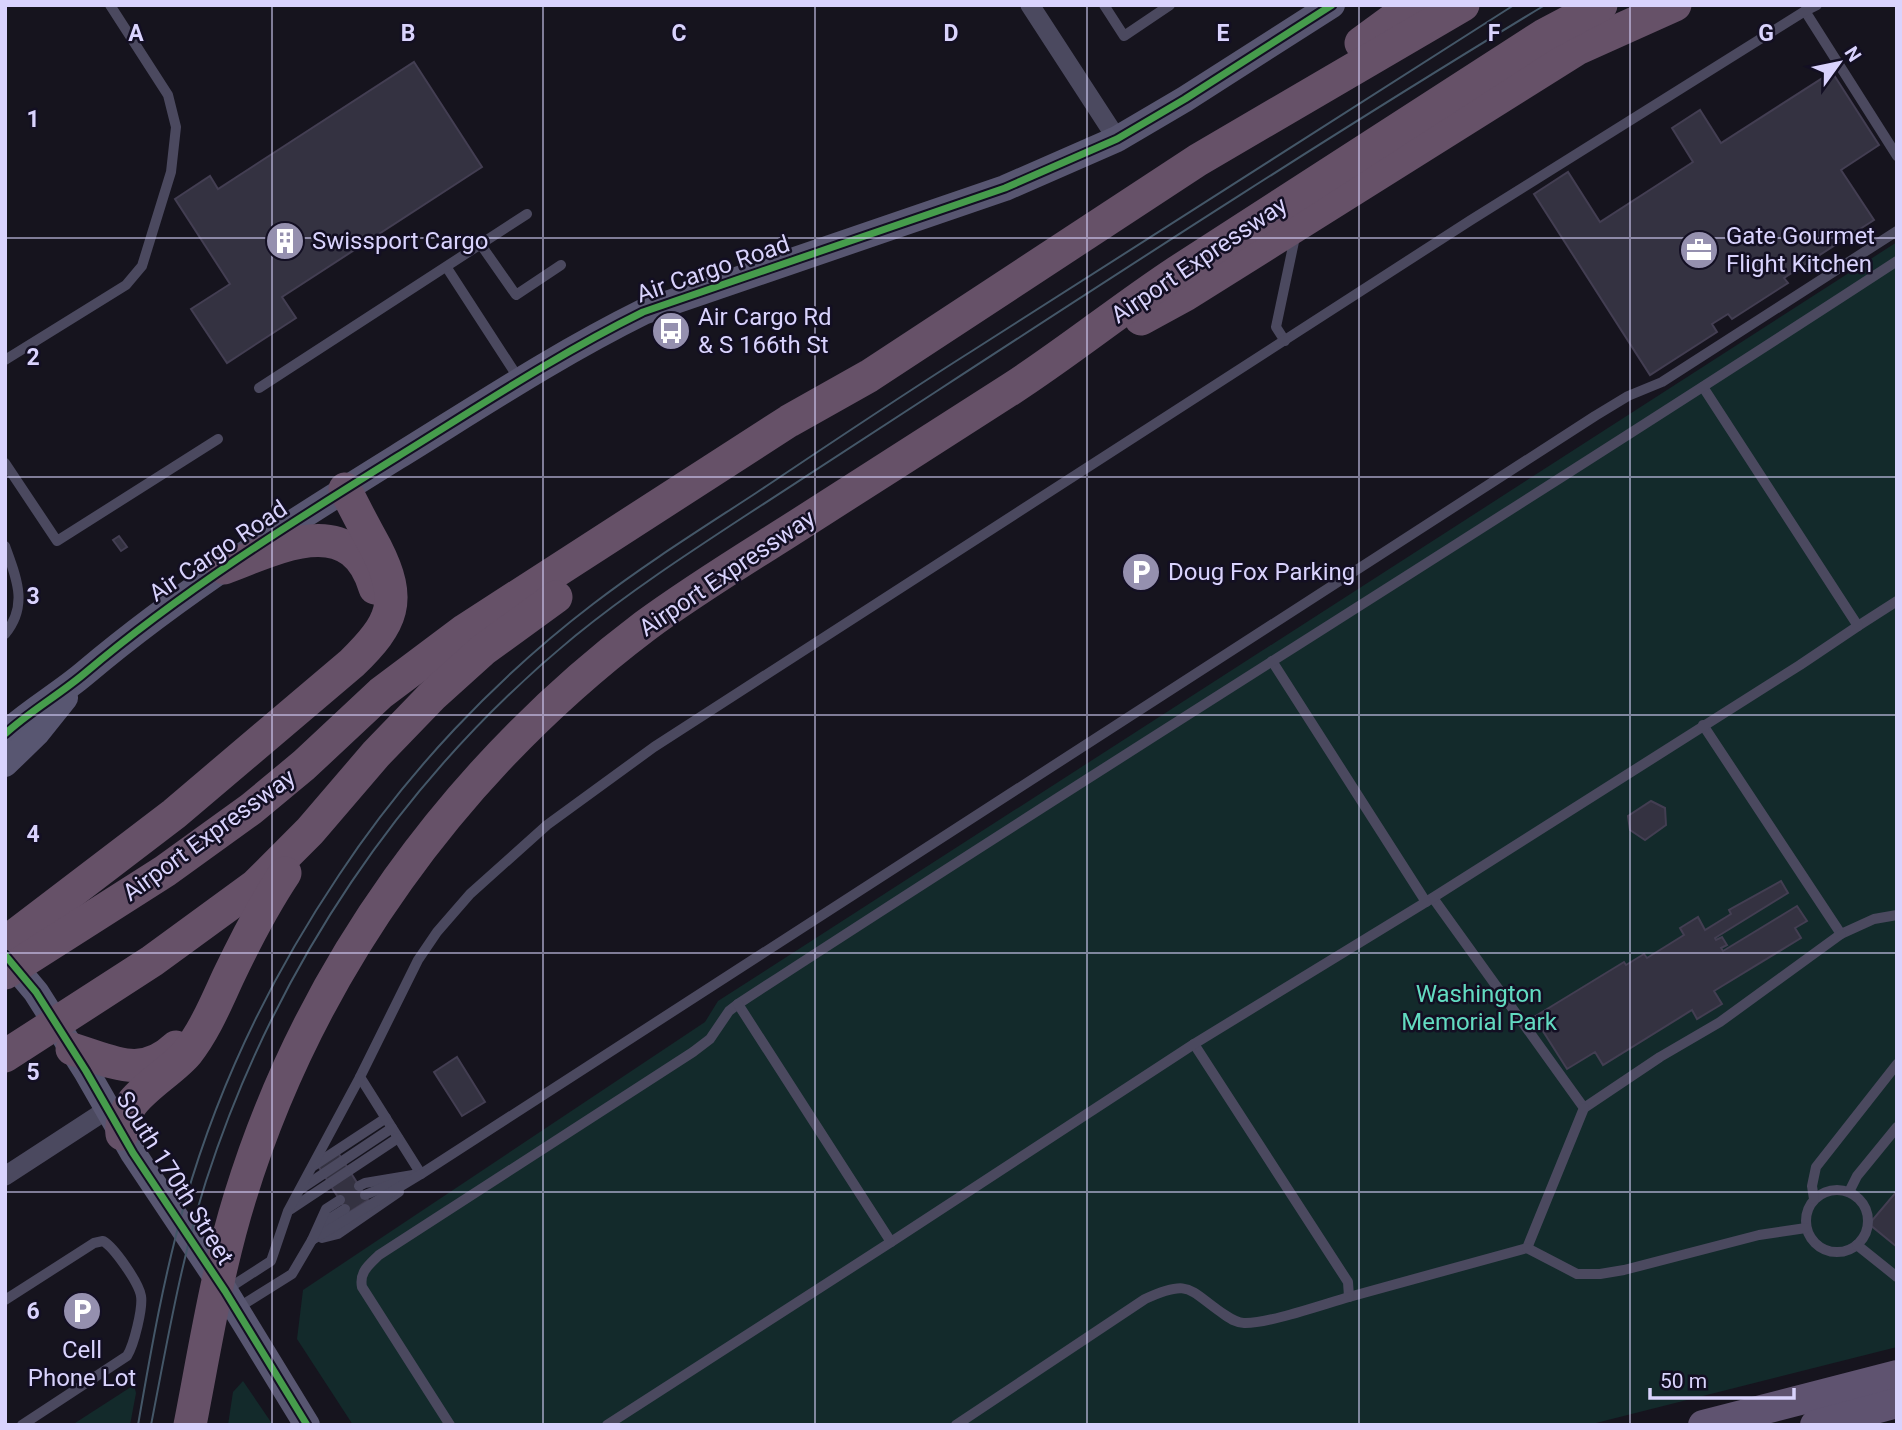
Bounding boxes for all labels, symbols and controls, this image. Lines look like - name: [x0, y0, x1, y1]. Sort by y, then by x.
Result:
- text: A: [128, 20, 144, 47]
- text: B: [401, 20, 415, 47]
- text: C: [671, 20, 687, 47]
- text: D: [944, 20, 958, 47]
- text: E: [1217, 20, 1230, 47]
- text: F: [1488, 20, 1501, 47]
- text: G: [1758, 20, 1774, 47]
- north arrow: [1804, 28, 1874, 98]
- text: N: [1840, 42, 1866, 66]
- text: 1: [26, 106, 40, 133]
- street label: Airport Expressway: [1106, 190, 1293, 329]
- building icon: Swissport Cargo: [264, 220, 306, 262]
- place label: Gate Gourmet Flight Kitchen: [1726, 222, 1875, 278]
- place label: Swissport Cargo: [312, 227, 488, 255]
- office icon: Gate Gourmet Flight Kitchen: [1678, 229, 1720, 271]
- street label: Air Cargo Road: [633, 230, 793, 308]
- place label: Air Cargo Rd & S 166th St: [698, 303, 832, 359]
- bus stop icon: Air Cargo Rd & S 166th St: [650, 310, 692, 352]
- text: 2: [26, 344, 40, 371]
- street label: Air Cargo Road: [144, 495, 292, 607]
- street label: Airport Expressway: [634, 503, 821, 642]
- parking icon: Doug Fox Parking: [1120, 551, 1162, 593]
- place label: Doug Fox Parking: [1168, 558, 1355, 586]
- text: 3: [26, 583, 40, 610]
- street label: Airport Expressway: [117, 763, 301, 907]
- text: 4: [26, 821, 40, 848]
- park label: Washington Memorial Park: [1401, 980, 1558, 1036]
- text: 5: [26, 1059, 40, 1086]
- street label: South 170th Street: [110, 1086, 240, 1270]
- parking icon: Cell Phone Lot: [61, 1290, 103, 1332]
- text: 6: [26, 1298, 40, 1325]
- place label: Cell Phone Lot: [28, 1336, 136, 1392]
- scale bar: [1650, 1356, 1794, 1400]
- text: 50 m: [1660, 1369, 1707, 1393]

